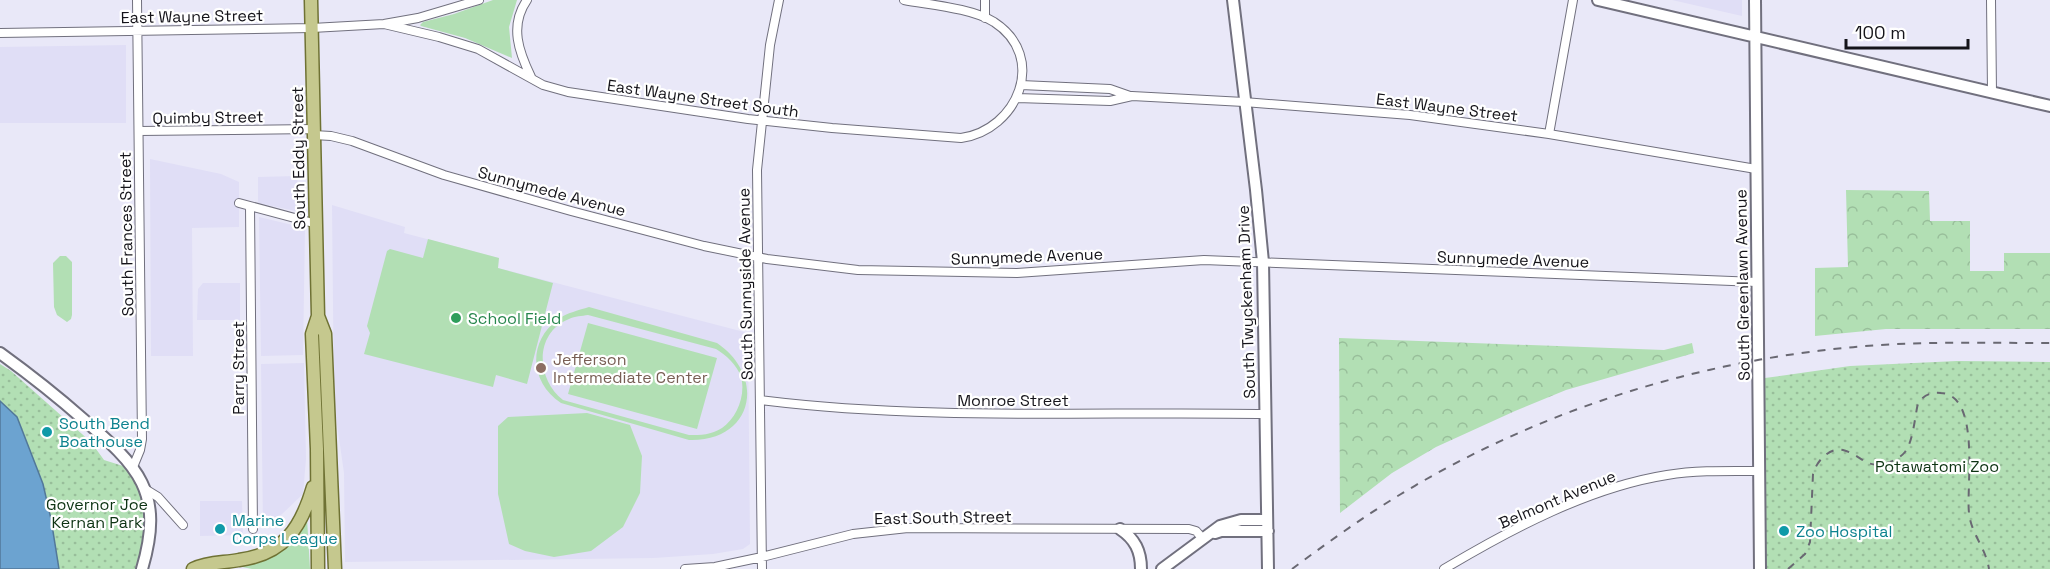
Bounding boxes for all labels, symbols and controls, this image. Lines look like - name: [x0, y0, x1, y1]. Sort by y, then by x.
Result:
- street label: East Wayne Street: [121, 5, 264, 28]
- scale bar: [1846, 12, 1968, 50]
- text: 100 m: [1855, 21, 1906, 44]
- street label: East Wayne Street South: [606, 75, 800, 122]
- street label: South Eddy Street: [287, 86, 310, 230]
- street label: East Wayne Street: [1375, 88, 1519, 127]
- street label: Quimby Street: [152, 106, 264, 129]
- street label: South Frances Street: [115, 151, 138, 316]
- street label: Sunnymede Avenue: [476, 162, 628, 221]
- street label: South Sunnyside Avenue: [733, 188, 758, 380]
- street label: South Greenlawn Avenue: [1730, 189, 1755, 381]
- street label: South Twyckenham Drive: [1233, 205, 1260, 399]
- street label: Sunnymede Avenue: [951, 243, 1103, 270]
- street label: Sunnymede Avenue: [1437, 246, 1589, 273]
- place label: School Field: [468, 308, 561, 329]
- marker: School Field: [449, 311, 463, 325]
- street label: Parry Street: [228, 321, 249, 415]
- place label: Jefferson Intermediate Center: [553, 349, 708, 388]
- marker: Jefferson Intermediate Center: [534, 361, 548, 375]
- street label: Monroe Street: [957, 390, 1069, 411]
- place label: South Bend Boathouse: [59, 413, 150, 452]
- marker: South Bend Boathouse: [40, 425, 54, 439]
- park label: Potawatomi Zoo: [1875, 456, 1999, 477]
- street label: Belmont Avenue: [1496, 465, 1619, 534]
- park label: Governor Joe Kernan Park: [46, 494, 148, 533]
- street label: East South Street: [874, 506, 1012, 529]
- place label: Marine Corps League: [232, 510, 338, 549]
- place label: Zoo Hospital: [1796, 521, 1892, 542]
- marker: Marine Corps League: [213, 522, 227, 536]
- marker: Zoo Hospital: [1777, 524, 1791, 538]

